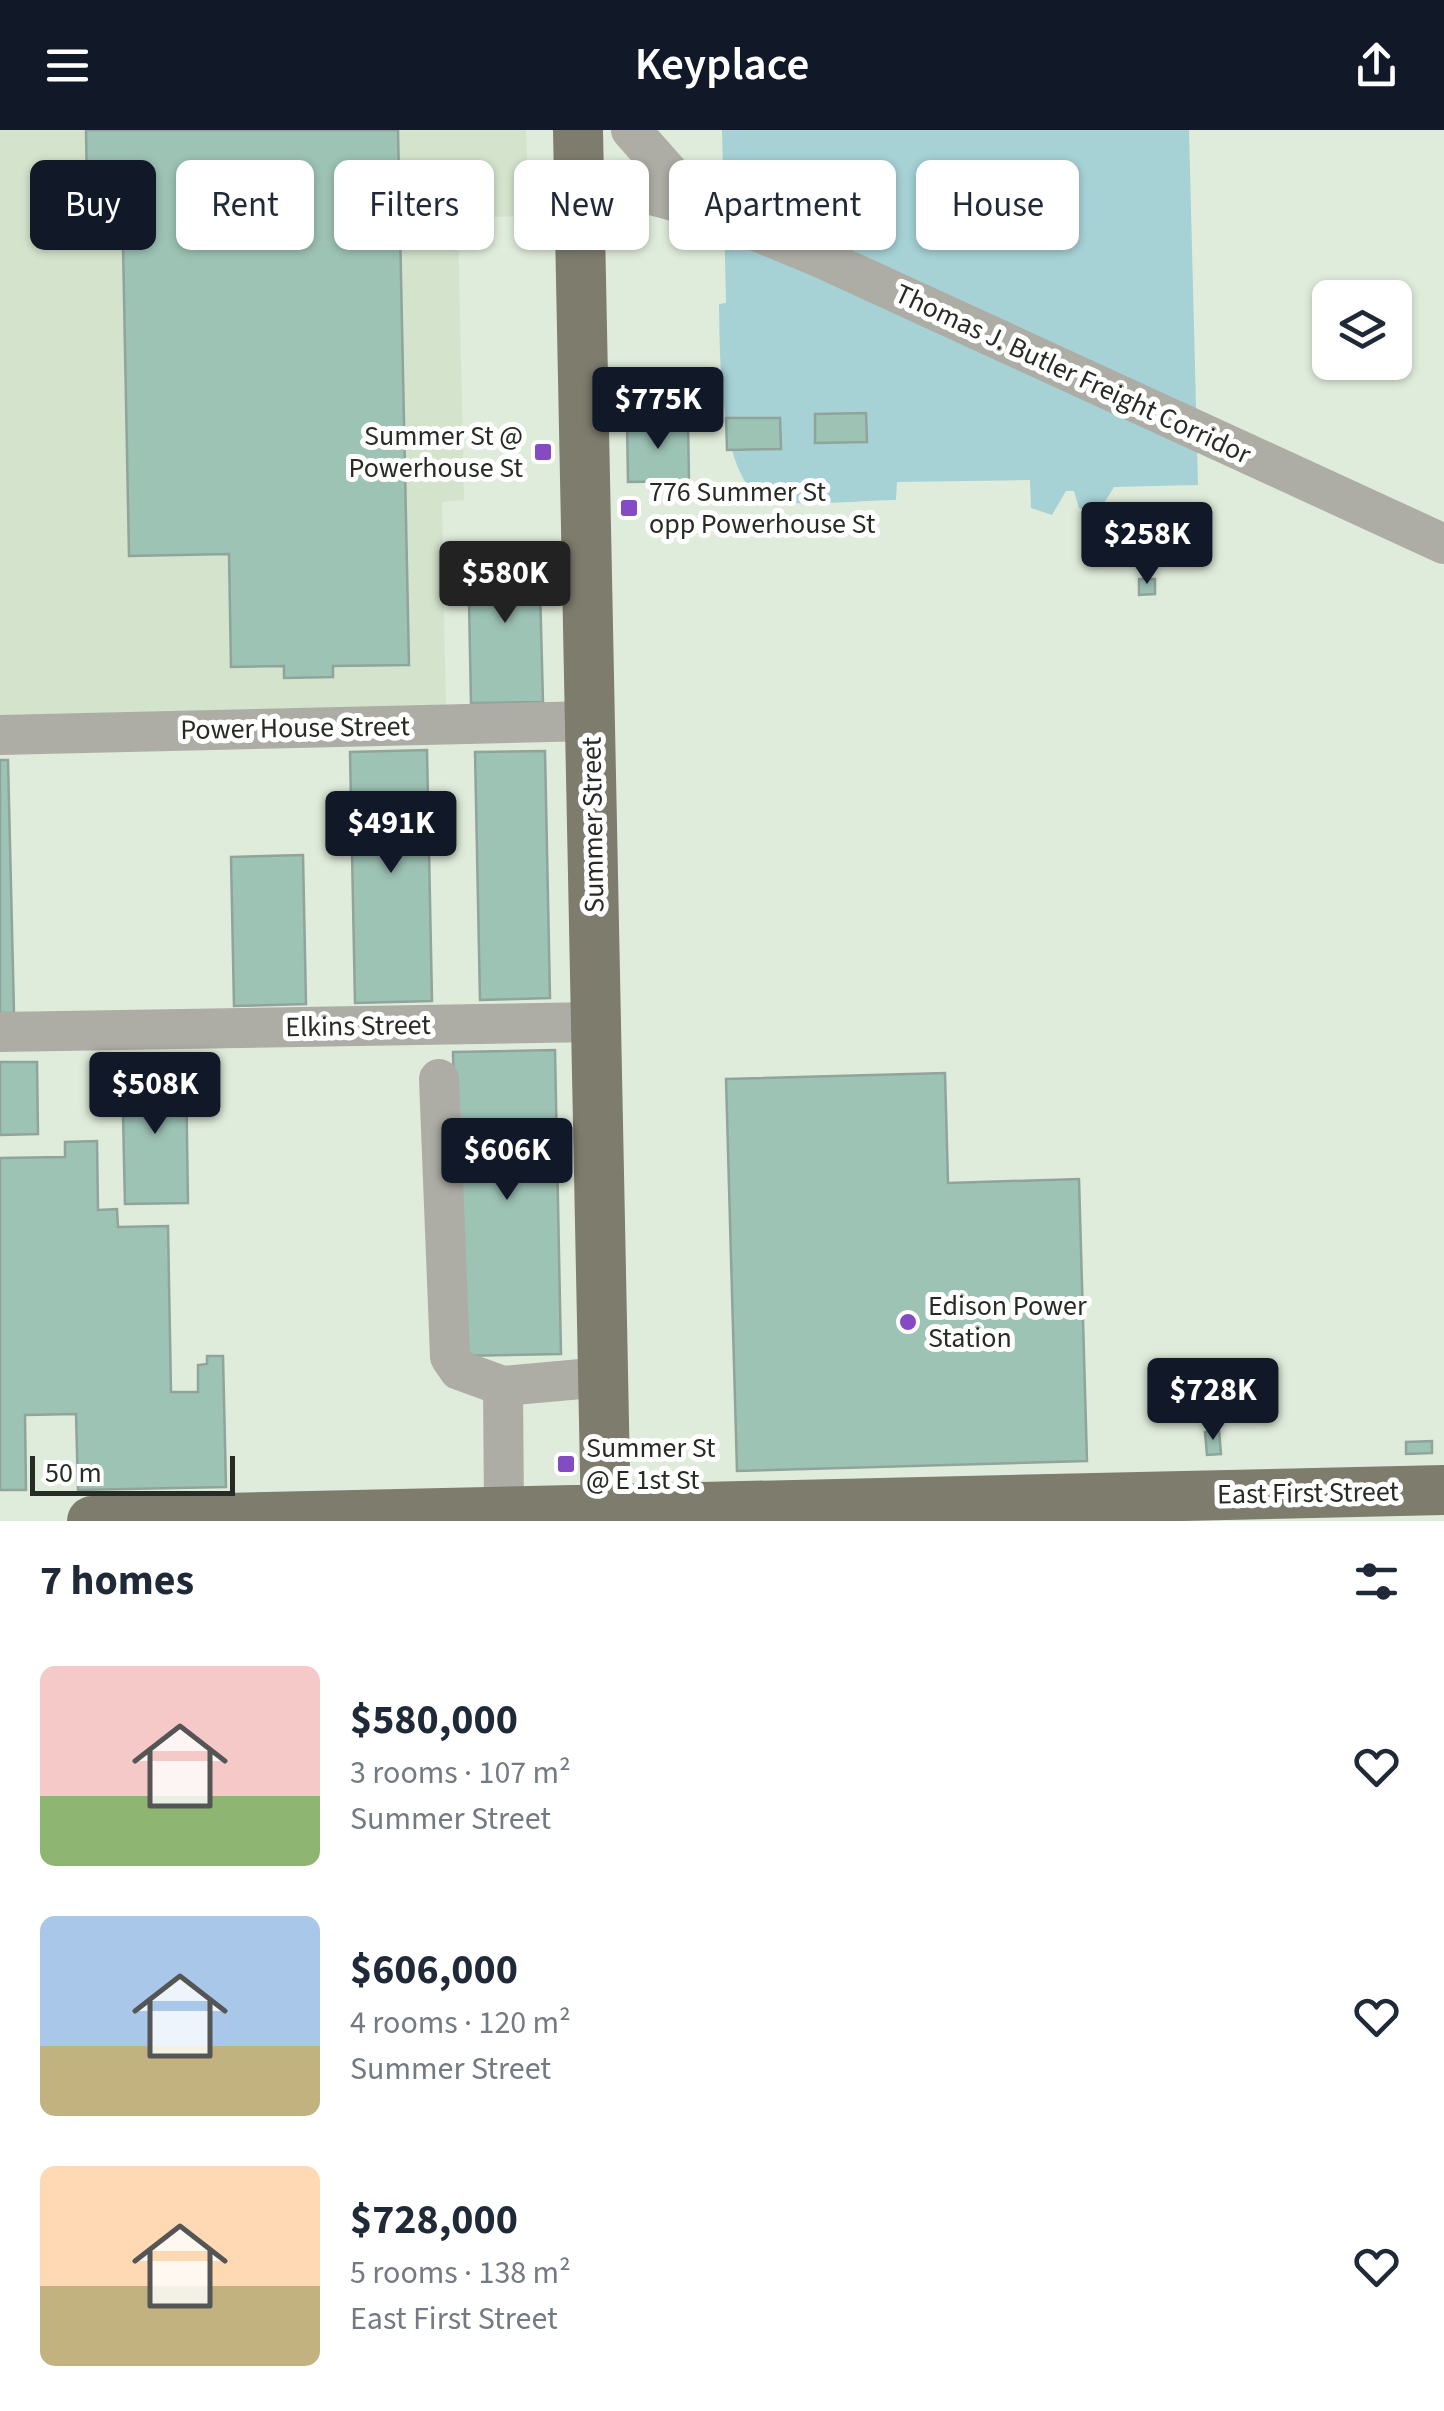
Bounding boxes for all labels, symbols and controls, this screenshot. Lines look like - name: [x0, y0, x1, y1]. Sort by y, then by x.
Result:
- text: Keyplace: [635, 33, 809, 97]
- icon: menu: [40, 38, 95, 93]
- icon: share: [1349, 38, 1404, 93]
- chip: Buy: [30, 160, 156, 250]
- chip: Rent: [176, 160, 314, 250]
- chip: Filters: [334, 160, 494, 250]
- chip: New: [514, 160, 649, 250]
- chip: Apartment: [669, 160, 896, 250]
- chip: House: [916, 160, 1079, 250]
- street label: Thomas J. Butler Freight Corridor: [888, 274, 1258, 474]
- map controls: [1312, 280, 1412, 380]
- button: layers: [1312, 280, 1412, 380]
- pin: $775K: [588, 367, 728, 452]
- text: $775K: [614, 376, 702, 422]
- place label: Summer St @ Powerhouse St: [348, 416, 524, 488]
- marker: Summer St @ Powerhouse St: [532, 441, 554, 463]
- place label: 776 Summer St opp Powerhouse St: [649, 472, 876, 544]
- marker: 776 Summer St opp Powerhouse St: [618, 497, 640, 519]
- pin: $258K: [1077, 502, 1217, 587]
- text: $258K: [1103, 511, 1191, 557]
- pin: $580K: [435, 541, 575, 626]
- text: $580K: [461, 550, 549, 596]
- street label: Power House Street: [180, 706, 411, 750]
- street label: Summer Street: [571, 736, 615, 913]
- pin: $491K: [321, 791, 461, 876]
- text: $491K: [347, 800, 435, 846]
- street label: Elkins Street: [285, 1005, 432, 1047]
- pin: $508K: [85, 1052, 225, 1137]
- text: $508K: [111, 1061, 199, 1107]
- pin: $606K: [437, 1118, 577, 1203]
- text: $606K: [463, 1127, 551, 1173]
- place label: Edison Power Station: [928, 1286, 1087, 1358]
- marker: Edison Power Station: [897, 1311, 919, 1333]
- pin: $728K: [1143, 1358, 1283, 1443]
- text: $728K: [1169, 1367, 1257, 1413]
- place label: Summer St @ E 1st St: [586, 1428, 716, 1500]
- scale bar: [30, 1451, 235, 1496]
- text: 50 m: [45, 1453, 102, 1493]
- marker: Summer St @ E 1st St: [555, 1453, 577, 1475]
- street label: East First Street: [1217, 1471, 1400, 1515]
- text: 7 homes: [40, 1551, 194, 1611]
- icon: filters: [1349, 1554, 1404, 1609]
- text: $580,000: [350, 1690, 518, 1750]
- icon: home: [120, 1706, 240, 1826]
- icon: heart: [1349, 1739, 1404, 1794]
- text: 3 rooms · 107 m²: [350, 1750, 571, 1796]
- text: Summer Street: [350, 1796, 551, 1842]
- text: $606,000: [350, 1940, 518, 2000]
- icon: home: [120, 1956, 240, 2076]
- icon: heart: [1349, 1989, 1404, 2044]
- text: 4 rooms · 120 m²: [350, 2000, 571, 2046]
- text: Summer Street: [350, 2046, 551, 2092]
- text: $728,000: [350, 2190, 518, 2250]
- icon: home: [120, 2206, 240, 2326]
- icon: heart: [1349, 2239, 1404, 2294]
- text: 5 rooms · 138 m²: [350, 2250, 571, 2296]
- text: East First Street: [350, 2296, 558, 2342]

